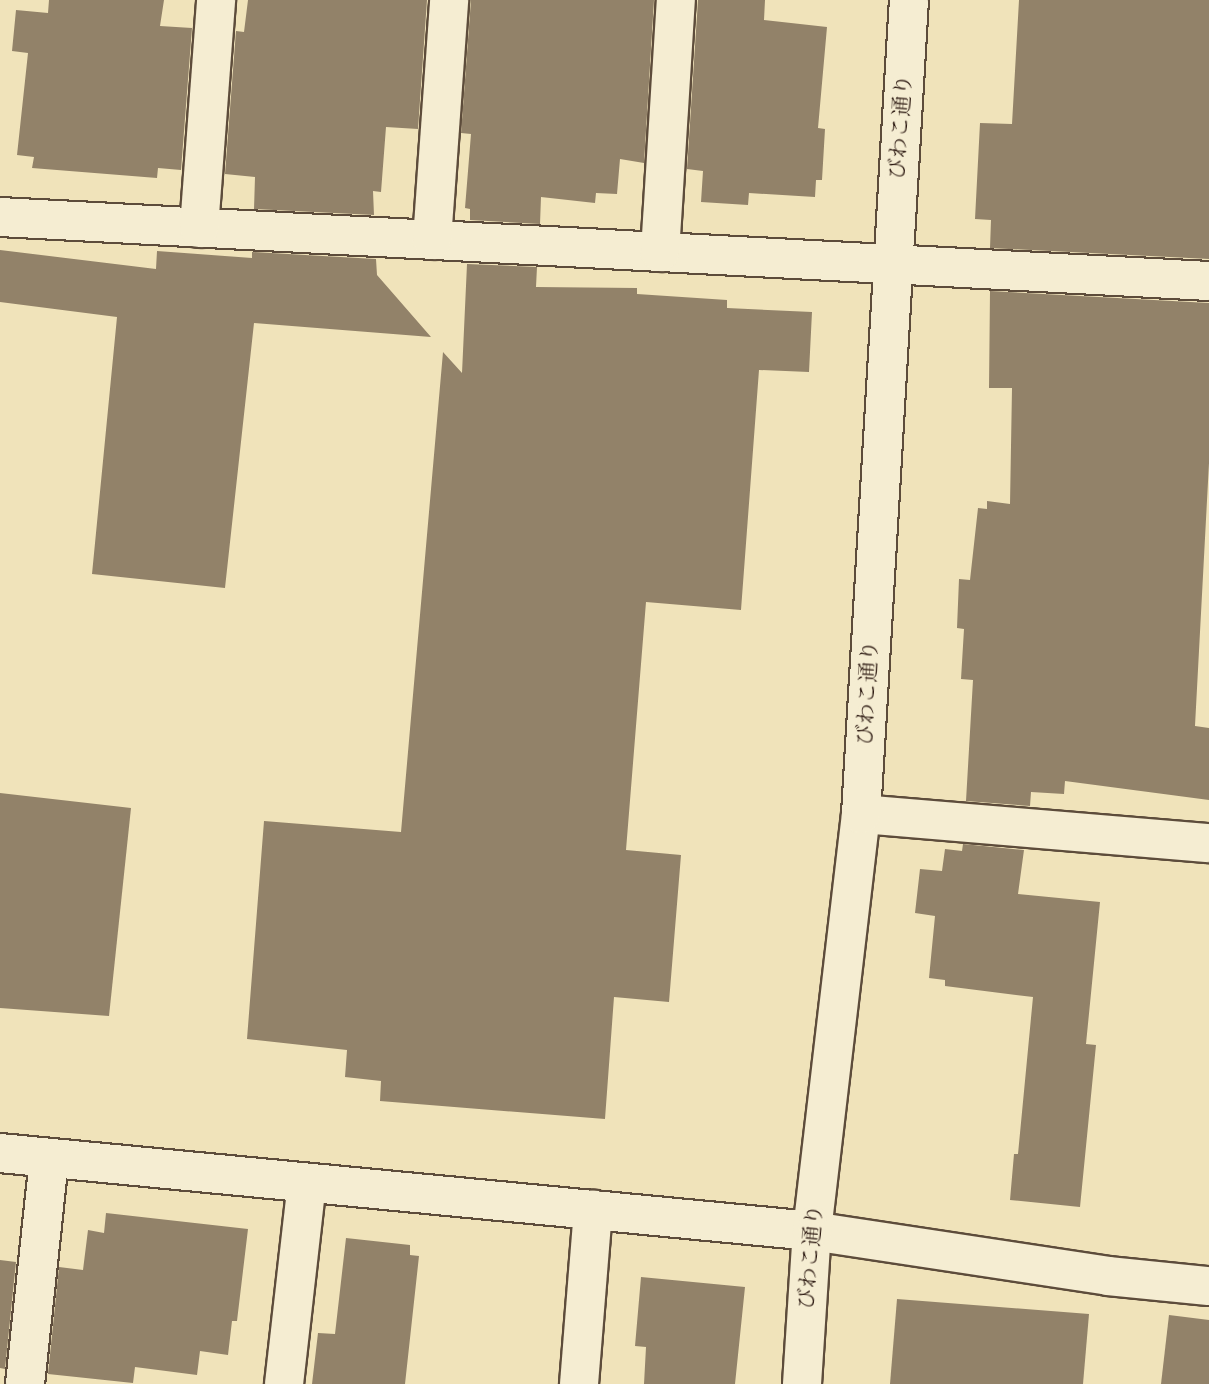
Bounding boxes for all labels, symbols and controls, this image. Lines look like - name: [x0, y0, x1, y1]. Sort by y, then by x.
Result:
- street label: びわこ通り: [885, 74, 917, 180]
- street label: びわこ通り: [853, 640, 883, 746]
- street label: びわこ通り: [794, 1204, 828, 1310]

